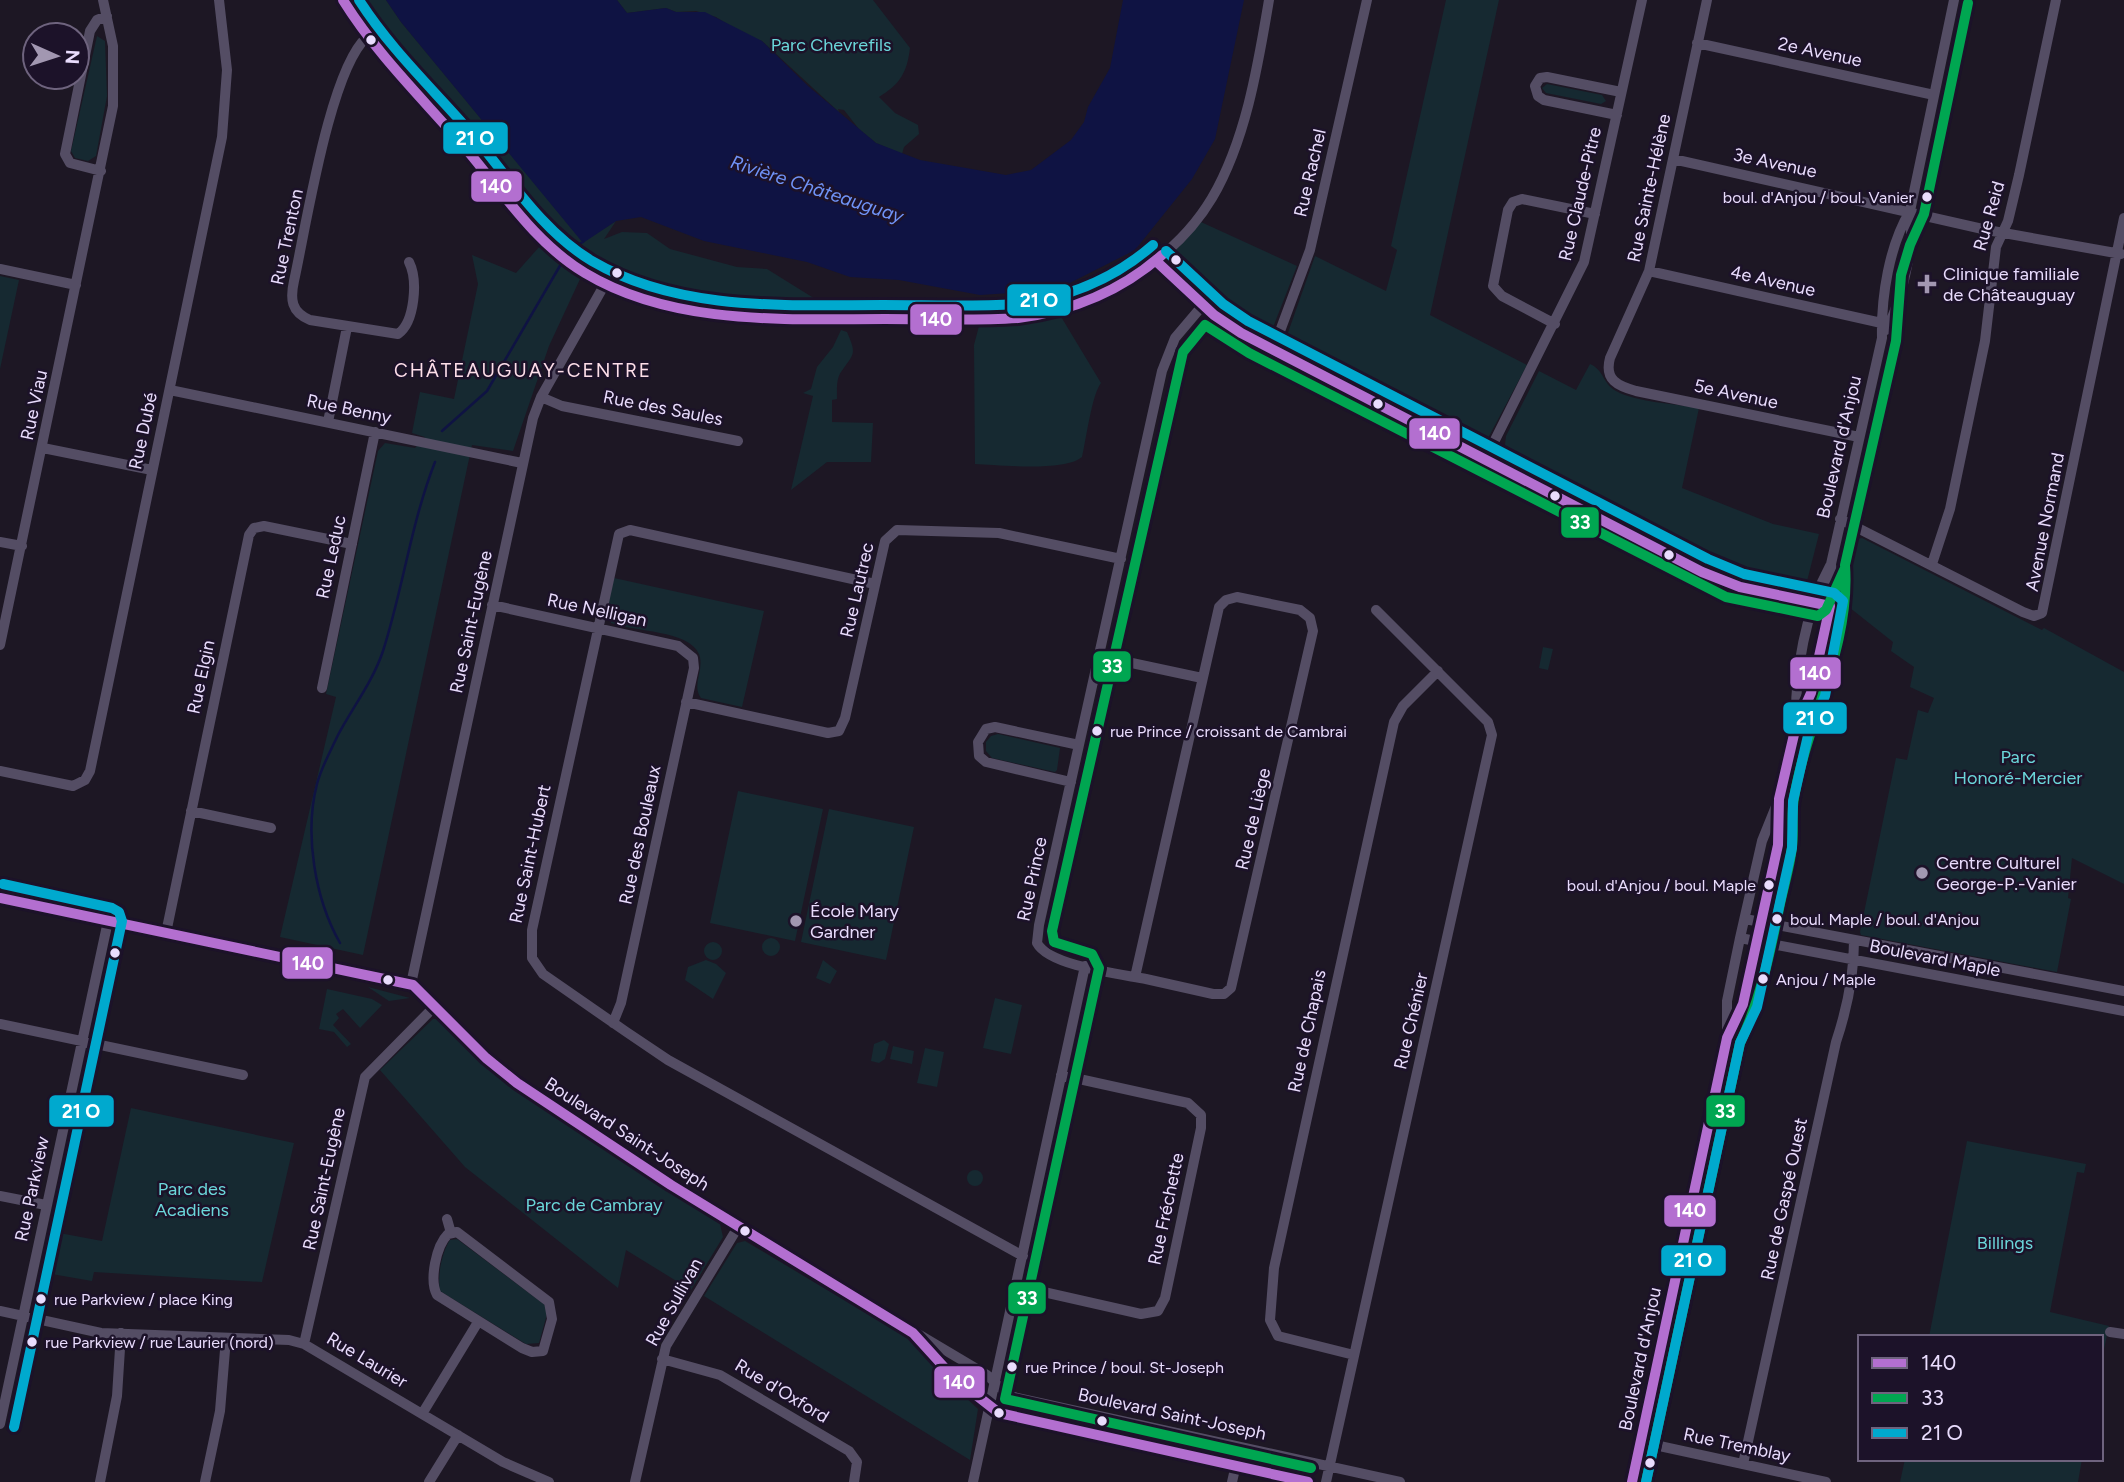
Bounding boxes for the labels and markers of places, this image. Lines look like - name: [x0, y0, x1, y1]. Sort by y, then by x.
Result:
- unlabelled marker: [364, 33, 378, 47]
- place label: boul. d'Anjou / boul. Vanier: [1723, 188, 1915, 207]
- marker: boul. d'Anjou / boul. Vanier: [1920, 190, 1934, 204]
- unlabelled marker: [1169, 253, 1183, 267]
- place label: Clinique familiale de Châteauguay: [1943, 263, 2080, 306]
- unlabelled marker: [610, 266, 624, 280]
- marker: Clinique familiale de Châteauguay: [1917, 274, 1937, 294]
- unlabelled marker: [1371, 397, 1385, 411]
- unlabelled marker: [1548, 489, 1562, 503]
- unlabelled marker: [1662, 548, 1676, 562]
- place label: rue Prince / croissant de Cambrai: [1110, 722, 1347, 741]
- marker: rue Prince / croissant de Cambrai: [1090, 724, 1104, 738]
- place label: Centre Culturel George-P.-Vanier: [1936, 852, 2077, 895]
- marker: Centre Culturel George-P.-Vanier: [1914, 865, 1930, 881]
- place label: boul. d'Anjou / boul. Maple: [1567, 876, 1756, 895]
- marker: boul. d'Anjou / boul. Maple: [1762, 878, 1776, 892]
- place label: École Mary Gardner: [810, 900, 900, 943]
- place label: boul. Maple / boul. d'Anjou: [1790, 910, 1979, 929]
- marker: boul. Maple / boul. d'Anjou: [1770, 912, 1784, 926]
- marker: École Mary Gardner: [788, 913, 804, 929]
- unlabelled marker: [108, 946, 122, 960]
- place label: Anjou / Maple: [1776, 970, 1876, 989]
- marker: Anjou / Maple: [1756, 972, 1770, 986]
- unlabelled marker: [381, 973, 395, 987]
- unlabelled marker: [738, 1224, 752, 1238]
- place label: rue Parkview / place King: [54, 1290, 233, 1309]
- marker: rue Parkview / place King: [34, 1292, 48, 1306]
- place label: rue Parkview / rue Laurier (nord): [45, 1333, 274, 1352]
- marker: rue Parkview / rue Laurier (nord): [25, 1335, 39, 1349]
- place label: rue Prince / boul. St-Joseph: [1025, 1358, 1224, 1377]
- marker: rue Prince / boul. St-Joseph: [1005, 1360, 1019, 1374]
- unlabelled marker: [992, 1406, 1006, 1420]
- unlabelled marker: [1095, 1414, 1109, 1428]
- unlabelled marker: [1643, 1456, 1657, 1470]

